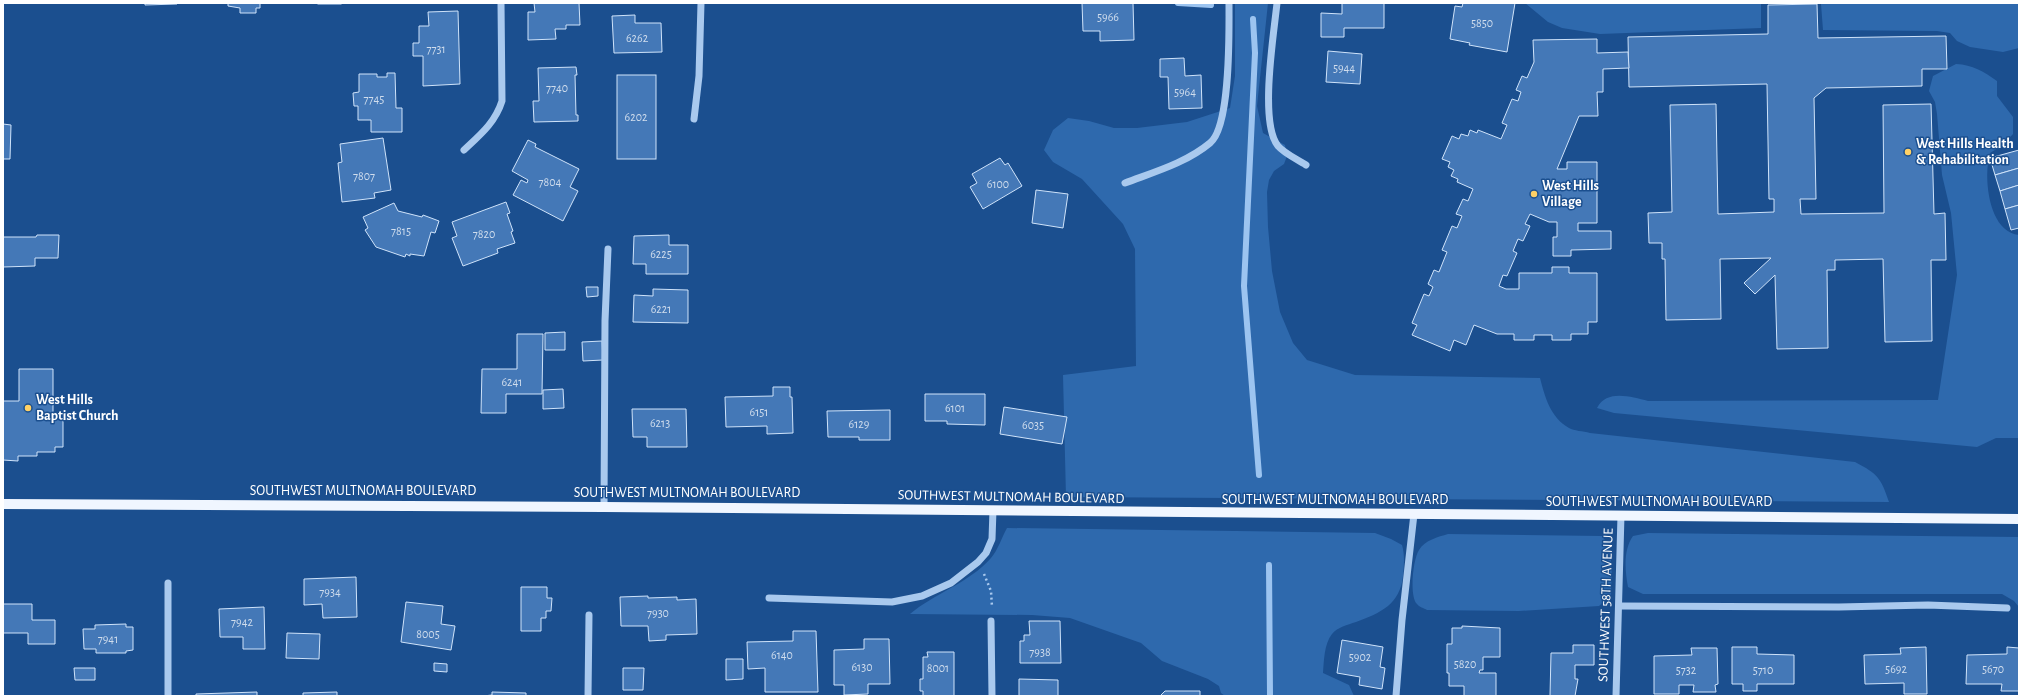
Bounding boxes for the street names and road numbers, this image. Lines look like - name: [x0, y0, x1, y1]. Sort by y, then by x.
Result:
- street label: SOUTHWEST MULTNOMAH BOULEVARD: [250, 484, 476, 498]
- street label: SOUTHWEST MULTNOMAH BOULEVARD: [574, 486, 800, 500]
- street label: SOUTHWEST MULTNOMAH BOULEVARD: [898, 488, 1124, 506]
- street label: SOUTHWEST MULTNOMAH BOULEVARD: [1222, 493, 1448, 507]
- street label: SOUTHWEST MULTNOMAH BOULEVARD: [1546, 495, 1772, 509]
- street label: SOUTHWEST 58TH AVENUE: [1596, 528, 1616, 682]

